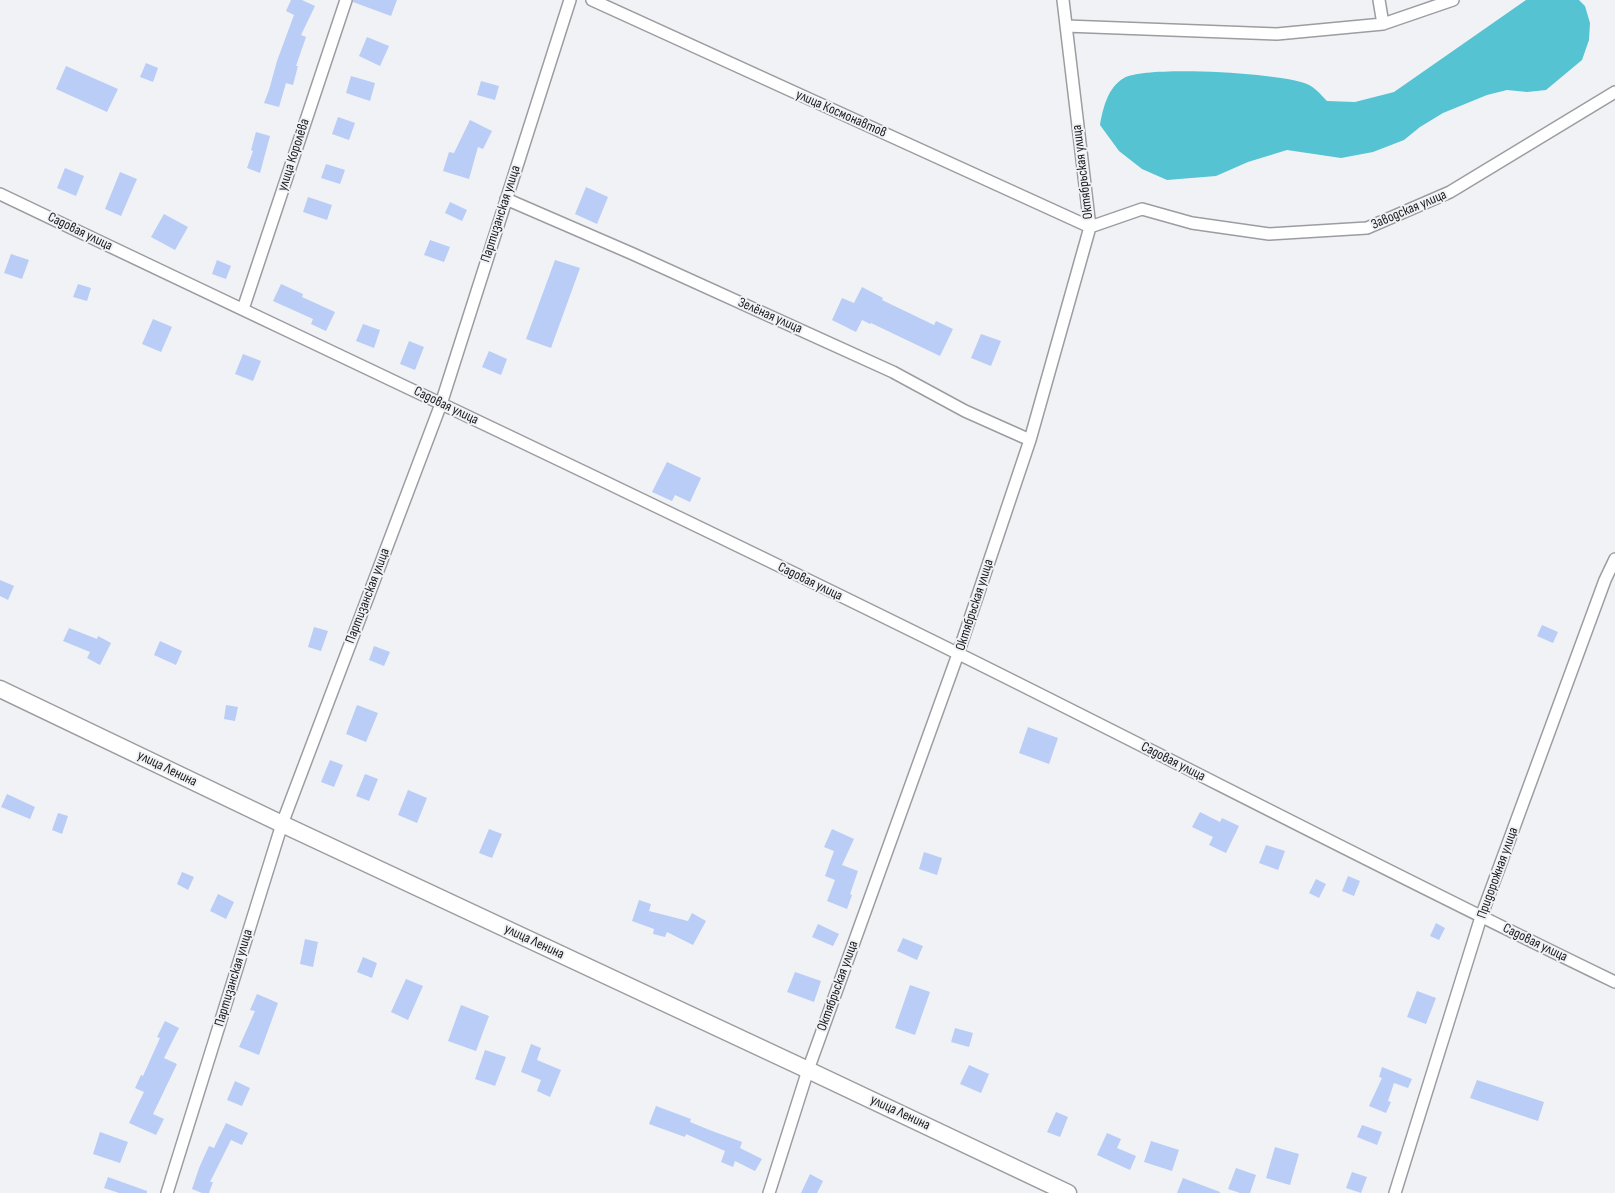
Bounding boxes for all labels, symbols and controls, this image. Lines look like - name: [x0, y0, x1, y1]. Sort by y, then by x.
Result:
- street label: улица Космонавтов: [793, 87, 889, 141]
- street label: улица Королёва: [274, 117, 314, 193]
- street label: Октябрьская улица: [1069, 124, 1097, 220]
- street label: Партизанская улица: [477, 164, 525, 264]
- street label: Заводская улица: [1369, 187, 1449, 233]
- street label: Садовая улица: [45, 209, 115, 255]
- street label: Зелёная улица: [735, 294, 805, 338]
- street label: Садовая улица: [411, 383, 481, 429]
- street label: Партизанская улица: [342, 546, 394, 646]
- street label: Октябрьская улица: [952, 557, 998, 653]
- street label: Садовая улица: [775, 559, 845, 605]
- street label: Садовая улица: [1138, 739, 1208, 785]
- street label: улица Ленина: [134, 747, 200, 791]
- street label: Придорожная улица: [1474, 825, 1522, 921]
- street label: Садовая улица: [1500, 920, 1570, 966]
- street label: улица Ленина: [501, 921, 567, 963]
- street label: Партизанская улица: [211, 927, 257, 1029]
- street label: Октябрьская улица: [814, 939, 862, 1033]
- street label: улица Ленина: [867, 1092, 933, 1134]

